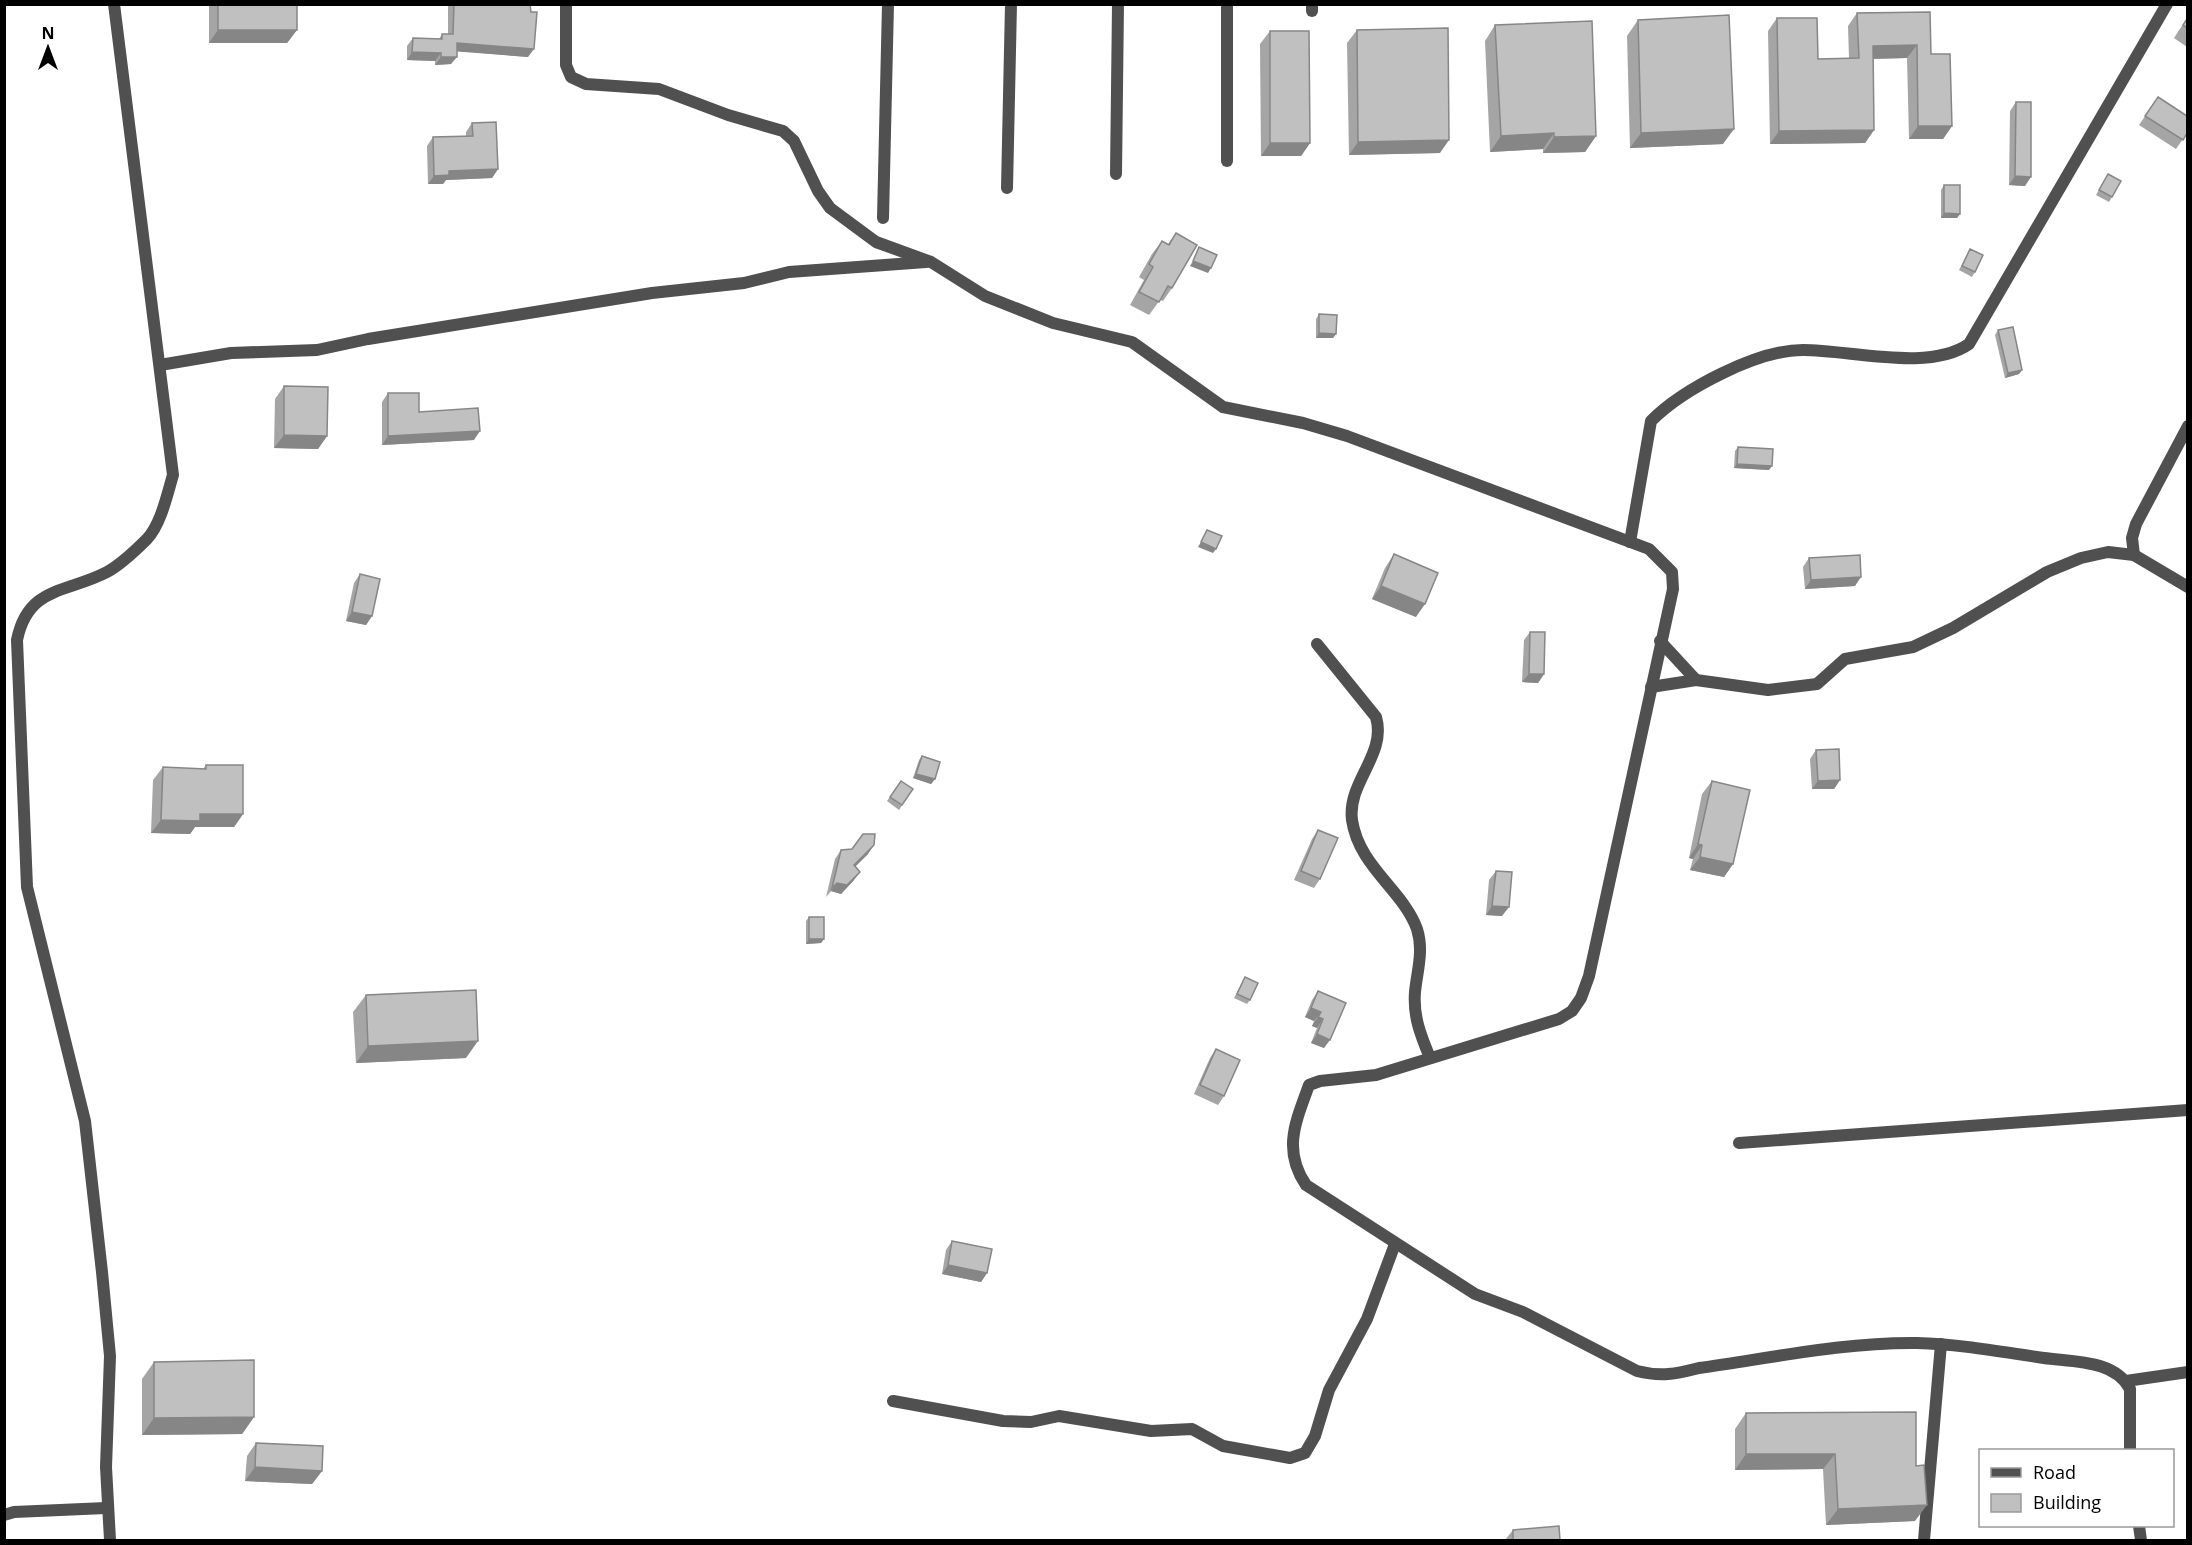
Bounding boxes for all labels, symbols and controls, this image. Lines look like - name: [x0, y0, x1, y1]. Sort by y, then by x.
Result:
- north arrow: [18, 18, 78, 78]
- text: N: [41, 22, 55, 44]
- legend: [1979, 1449, 2174, 1527]
- text: Road: [2033, 1460, 2076, 1484]
- text: Building: [2033, 1490, 2101, 1514]

